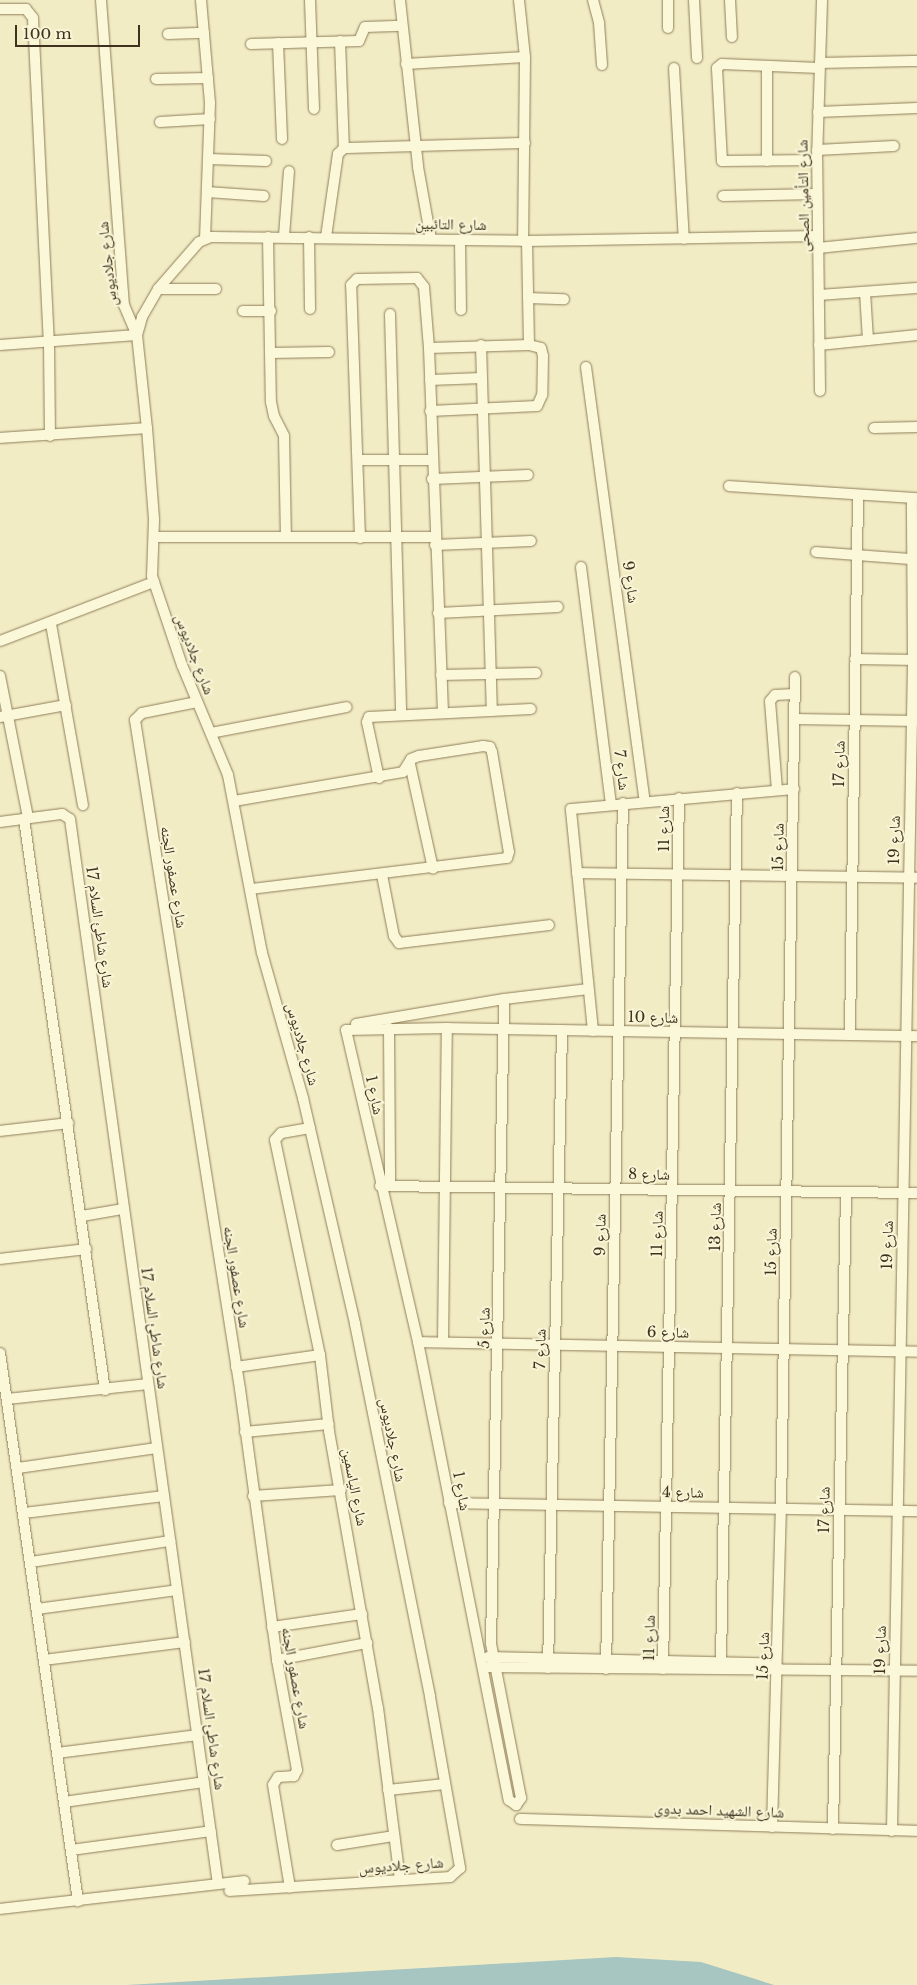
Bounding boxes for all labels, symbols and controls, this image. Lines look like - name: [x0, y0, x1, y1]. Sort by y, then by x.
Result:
- scale bar: [18, 15, 142, 47]
- text: 100 m: [23, 24, 72, 43]
- street label: شارع التأمين الصحى: [793, 139, 813, 253]
- street label: شارع التائبين: [415, 214, 487, 234]
- street label: شارع جلاديوس: [94, 221, 120, 307]
- street label: شارع 9: [619, 560, 643, 604]
- street label: شارع جلاديوس: [171, 611, 219, 697]
- street label: شارع 17: [830, 740, 848, 788]
- street label: شارع 7: [611, 749, 633, 791]
- street label: شارع 11: [655, 806, 673, 852]
- street label: شارع 19: [885, 815, 903, 865]
- street label: شارع 15: [769, 823, 787, 871]
- street label: شارع عصفور الجنه: [157, 825, 191, 929]
- street label: شارع شاطئ السلام 17: [83, 865, 117, 989]
- street label: شارع جلاديوس: [283, 1001, 323, 1087]
- street label: شارع 10: [628, 1008, 678, 1026]
- street label: شارع 1: [362, 1074, 388, 1116]
- street label: شارع 8: [628, 1165, 670, 1183]
- street label: شارع 13: [706, 1202, 724, 1252]
- street label: شارع 11: [648, 1211, 666, 1257]
- street label: شارع 9: [591, 1214, 609, 1256]
- street label: شارع 19: [878, 1220, 896, 1270]
- street label: شارع عصفور الجنه: [220, 1225, 254, 1329]
- street label: شارع 15: [762, 1228, 780, 1276]
- street label: شارع شاطئ السلام 17: [138, 1266, 172, 1390]
- street label: شارع 5: [475, 1307, 493, 1349]
- street label: شارع 6: [647, 1323, 689, 1341]
- street label: شارع 7: [531, 1329, 549, 1369]
- street label: شارع جلاديوس: [376, 1397, 410, 1483]
- street label: شارع الياسمين: [339, 1447, 371, 1527]
- street label: شارع 1: [449, 1470, 475, 1512]
- street label: شارع 4: [662, 1483, 704, 1501]
- street label: شارع 17: [815, 1486, 833, 1534]
- street label: شارع 11: [640, 1615, 658, 1661]
- street label: شارع 19: [871, 1625, 889, 1675]
- street label: شارع عصفور الجنه: [278, 1626, 314, 1730]
- street label: شارع 15: [753, 1632, 773, 1680]
- street label: شارع شاطئ السلام 17: [195, 1667, 229, 1791]
- street label: شارع الشهيد احمد بدوى: [654, 1799, 784, 1821]
- street label: شارع جلاديوس: [358, 1853, 444, 1877]

